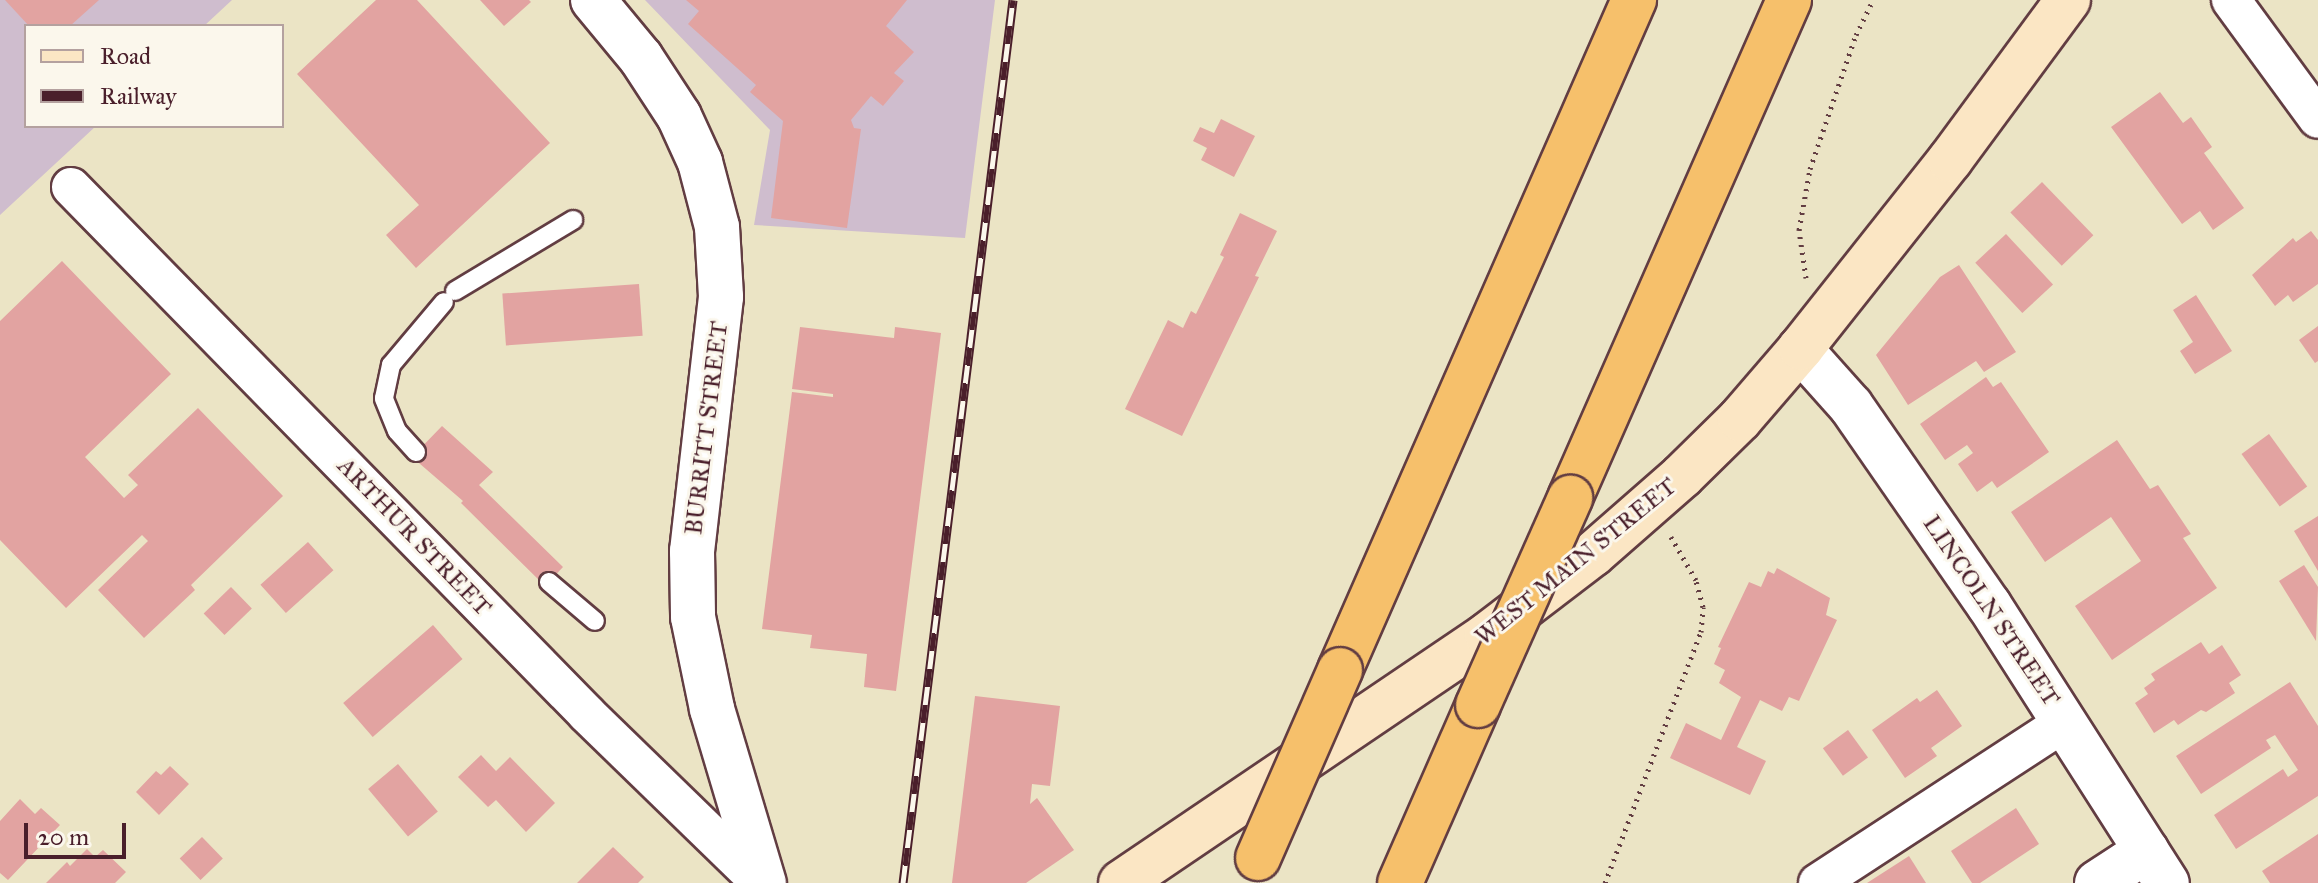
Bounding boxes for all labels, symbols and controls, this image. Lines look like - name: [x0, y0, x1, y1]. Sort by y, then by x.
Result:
- legend: [24, 24, 284, 128]
- text: Road: [100, 41, 151, 71]
- text: Railway: [100, 81, 177, 111]
- street label: BURRITT STREET: [680, 320, 734, 536]
- street label: ARTHUR STREET: [331, 452, 497, 622]
- street label: WEST MAIN STREET: [1470, 472, 1682, 652]
- street label: LINCOLN STREET: [1916, 510, 2066, 712]
- scale bar: [28, 807, 130, 857]
- text: 20 m: [38, 822, 89, 852]

